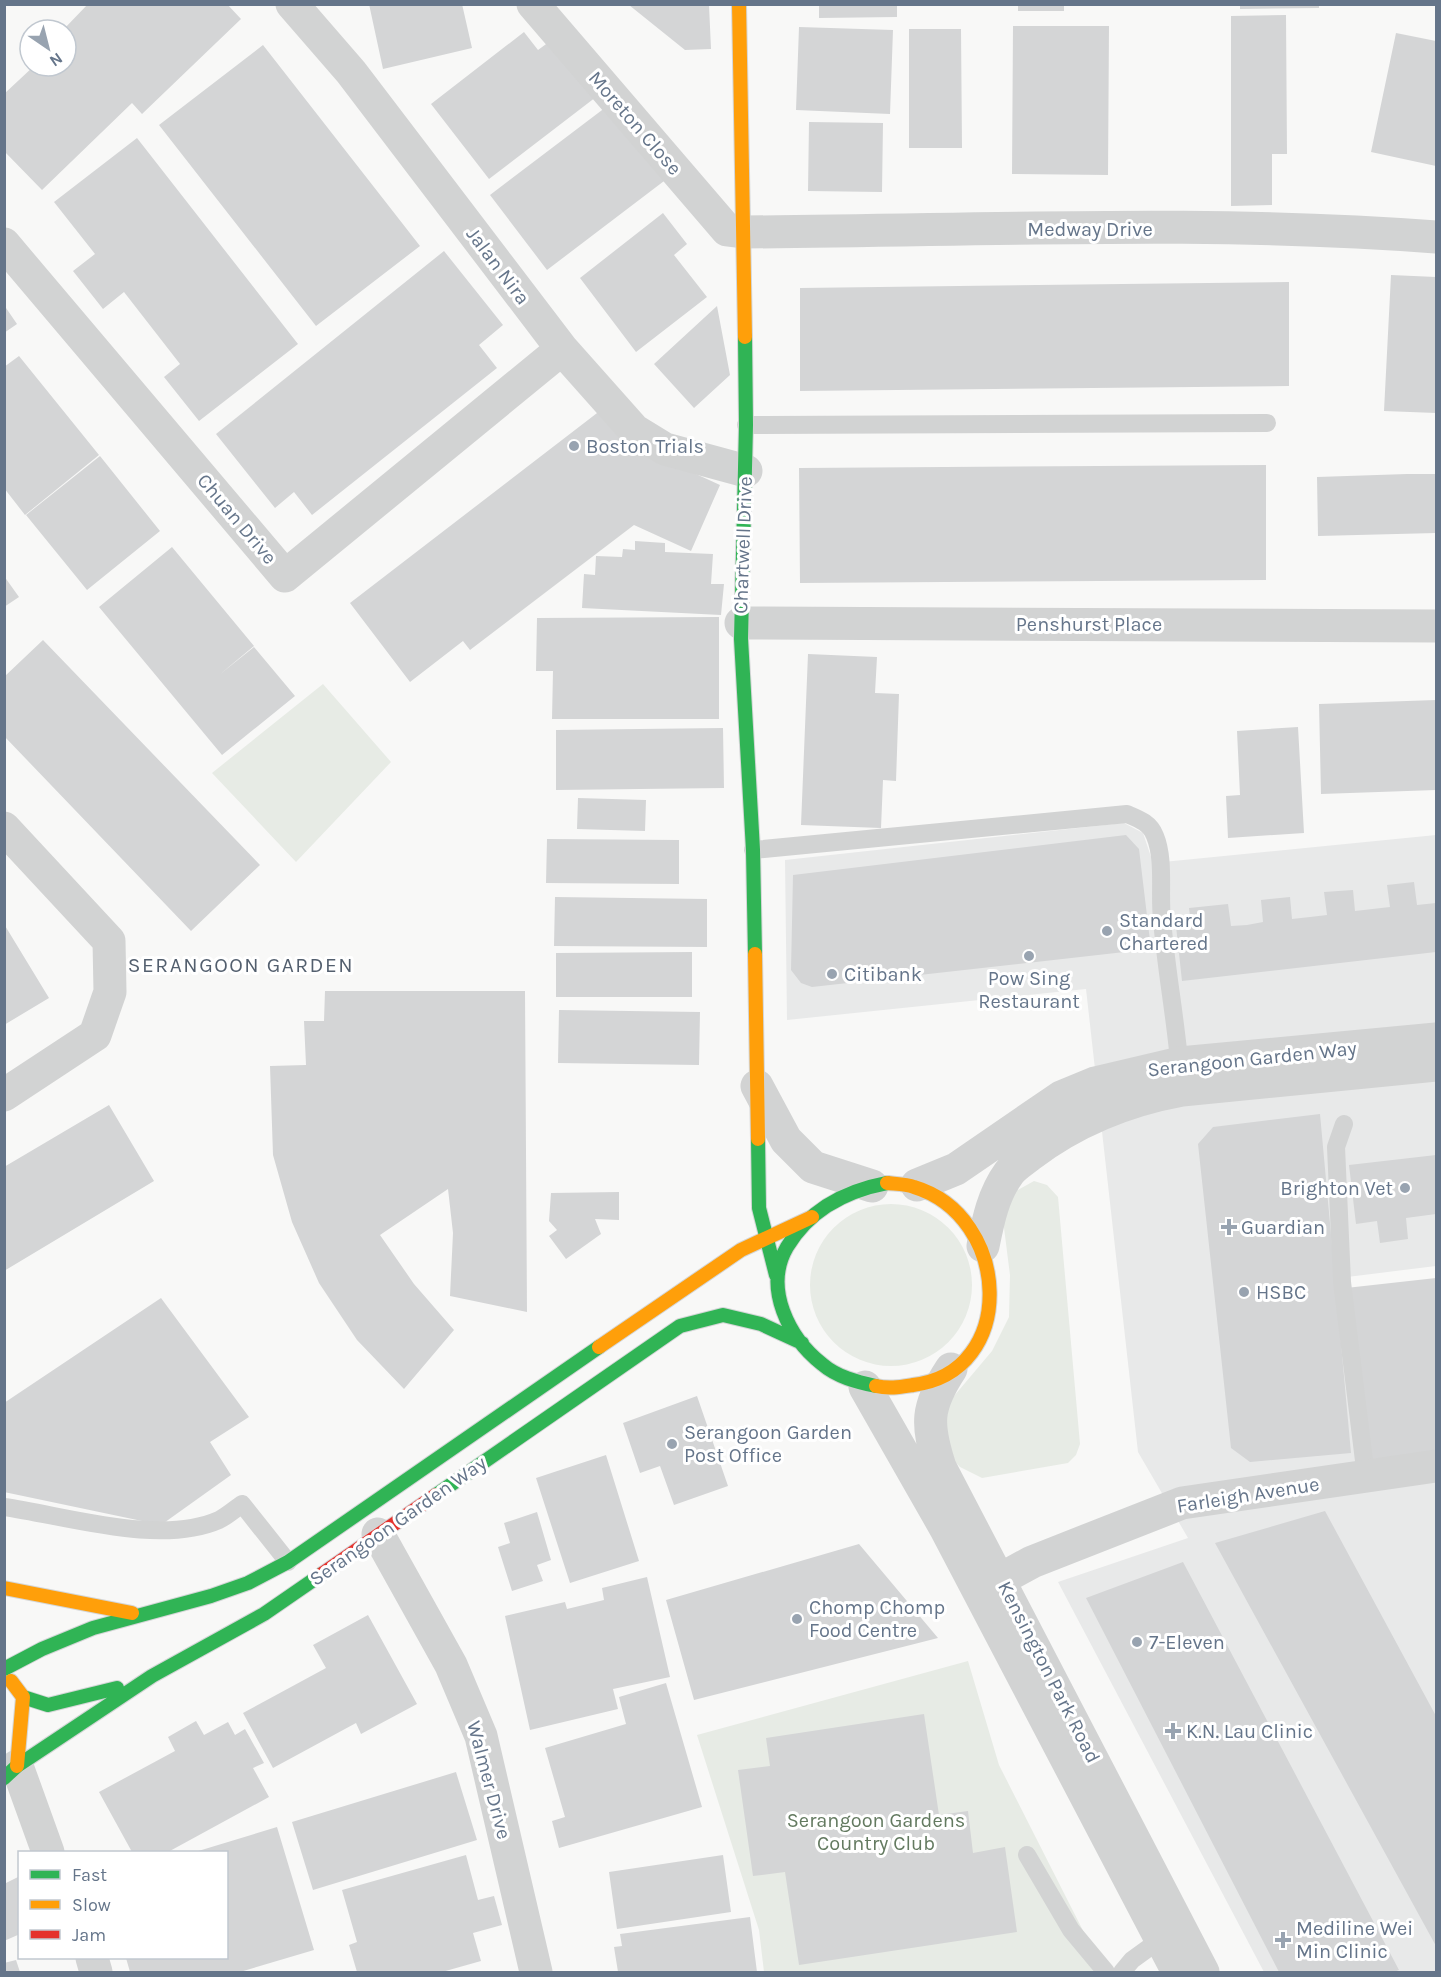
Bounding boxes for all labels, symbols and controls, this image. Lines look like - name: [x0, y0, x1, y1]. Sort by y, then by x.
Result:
- north arrow: [18, 18, 78, 78]
- text: N: [46, 49, 66, 71]
- street label: Moreton Close: [584, 66, 686, 180]
- street label: Medway Drive: [1027, 218, 1153, 241]
- street label: Jalan Nira: [462, 223, 534, 309]
- place label: Boston Trials: [586, 435, 704, 458]
- marker: Boston Trials: [567, 439, 581, 453]
- street label: Chuan Drive: [193, 469, 281, 569]
- street label: Chartwell Drive: [729, 476, 757, 614]
- street label: Penshurst Place: [1016, 613, 1162, 636]
- place label: Standard Chartered: [1119, 909, 1209, 955]
- marker: Standard Chartered: [1100, 924, 1114, 938]
- marker: Pow Sing Restaurant: [1022, 949, 1036, 963]
- district label: SERANGOON GARDEN: [128, 953, 354, 977]
- place label: Citibank: [844, 963, 922, 986]
- marker: Citibank: [825, 967, 839, 981]
- place label: Pow Sing Restaurant: [978, 967, 1080, 1013]
- street label: Serangoon Garden Way: [1146, 1037, 1358, 1081]
- place label: Brighton Vet: [1280, 1177, 1393, 1200]
- marker: Brighton Vet: [1398, 1181, 1412, 1195]
- place label: Guardian: [1241, 1216, 1325, 1239]
- marker: Guardian: [1222, 1220, 1236, 1234]
- place label: HSBC: [1256, 1281, 1306, 1304]
- marker: HSBC: [1237, 1285, 1251, 1299]
- place label: Serangoon Garden Post Office: [684, 1421, 852, 1467]
- marker: Serangoon Garden Post Office: [665, 1437, 679, 1451]
- street label: Serangoon Garden Way: [305, 1451, 491, 1591]
- street label: Farleigh Avenue: [1175, 1472, 1321, 1518]
- street label: Kensington Park Road: [993, 1577, 1105, 1767]
- place label: Chomp Chomp Food Centre: [809, 1596, 945, 1642]
- marker: Chomp Chomp Food Centre: [790, 1612, 804, 1626]
- place label: 7-Eleven: [1149, 1631, 1225, 1654]
- marker: 7-Eleven: [1130, 1635, 1144, 1649]
- street label: Walmer Drive: [462, 1718, 516, 1842]
- place label: K.N. Lau Clinic: [1186, 1720, 1313, 1743]
- marker: K.N. Lau Clinic: [1164, 1722, 1182, 1740]
- park label: Serangoon Gardens Country Club: [787, 1809, 965, 1855]
- legend: [18, 1851, 228, 1959]
- text: Fast: [72, 1864, 107, 1886]
- text: Slow: [72, 1894, 111, 1916]
- place label: Mediline Wei Min Clinic: [1296, 1917, 1413, 1963]
- text: Jam: [72, 1924, 106, 1946]
- marker: Mediline Wei Min Clinic: [1274, 1931, 1292, 1949]

